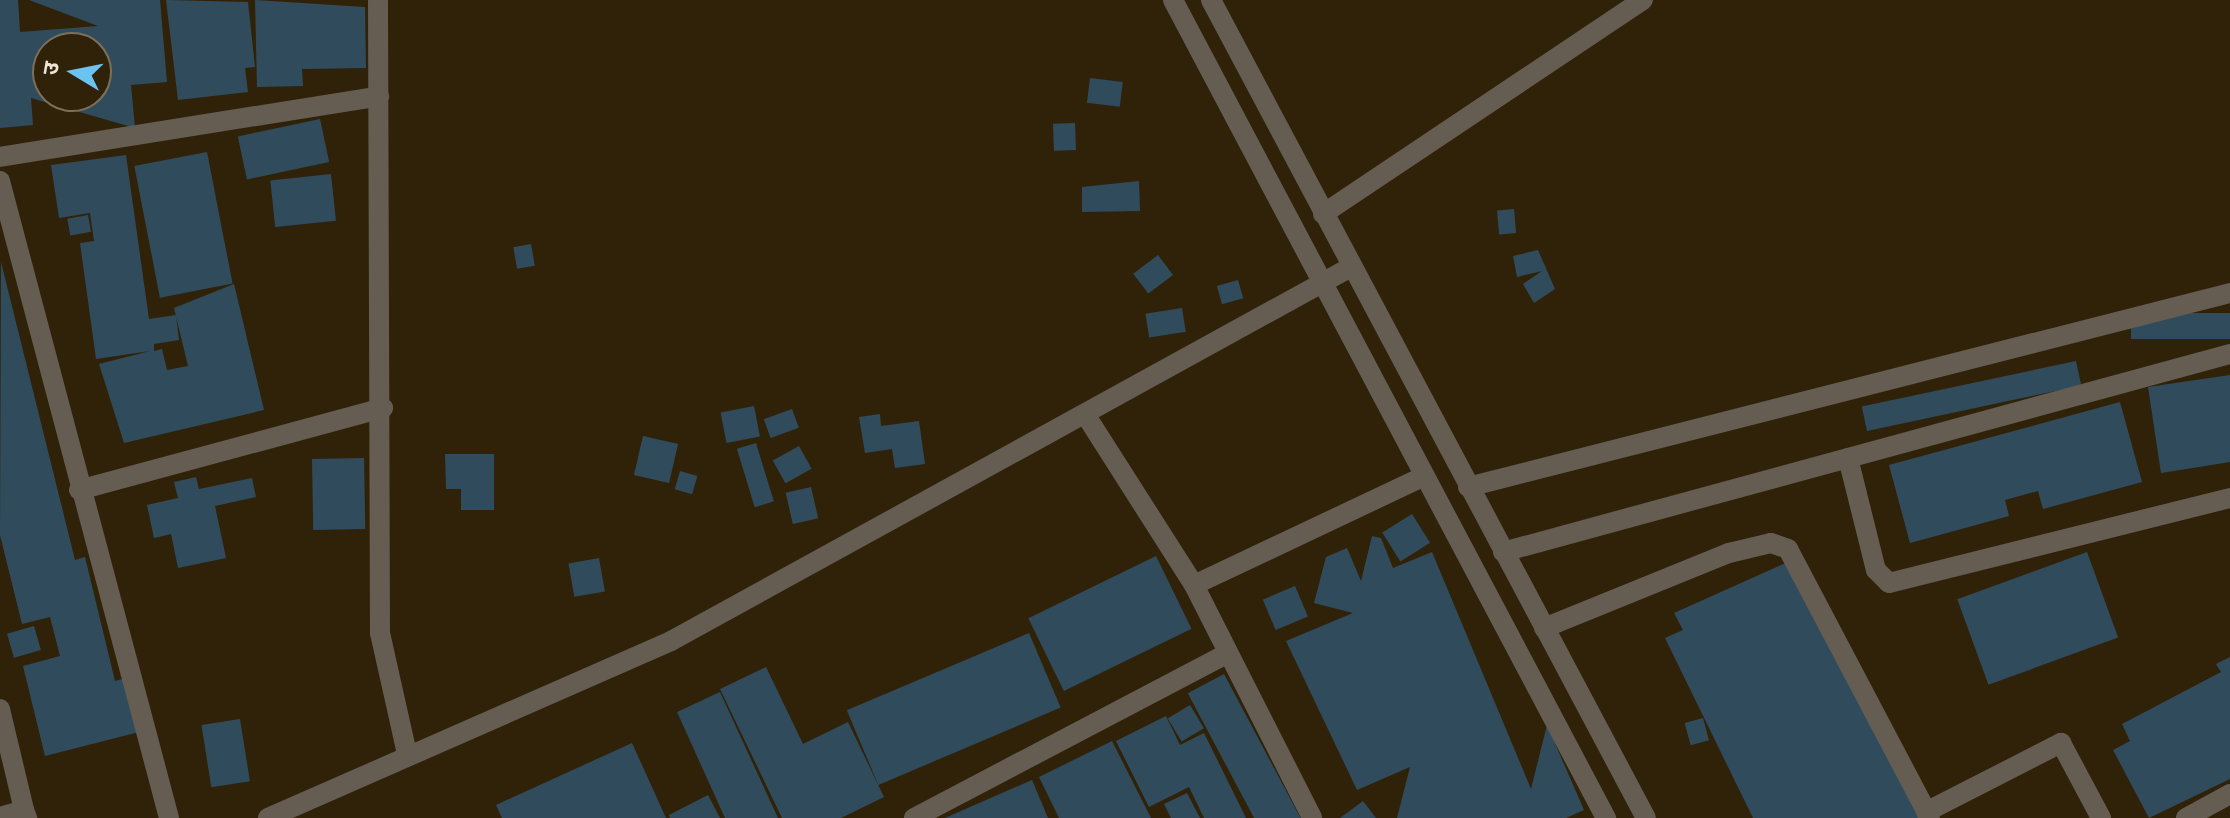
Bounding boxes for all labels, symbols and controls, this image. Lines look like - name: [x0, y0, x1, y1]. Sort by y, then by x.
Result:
- north arrow: [32, 32, 112, 112]
- text: उ: [36, 60, 64, 77]

